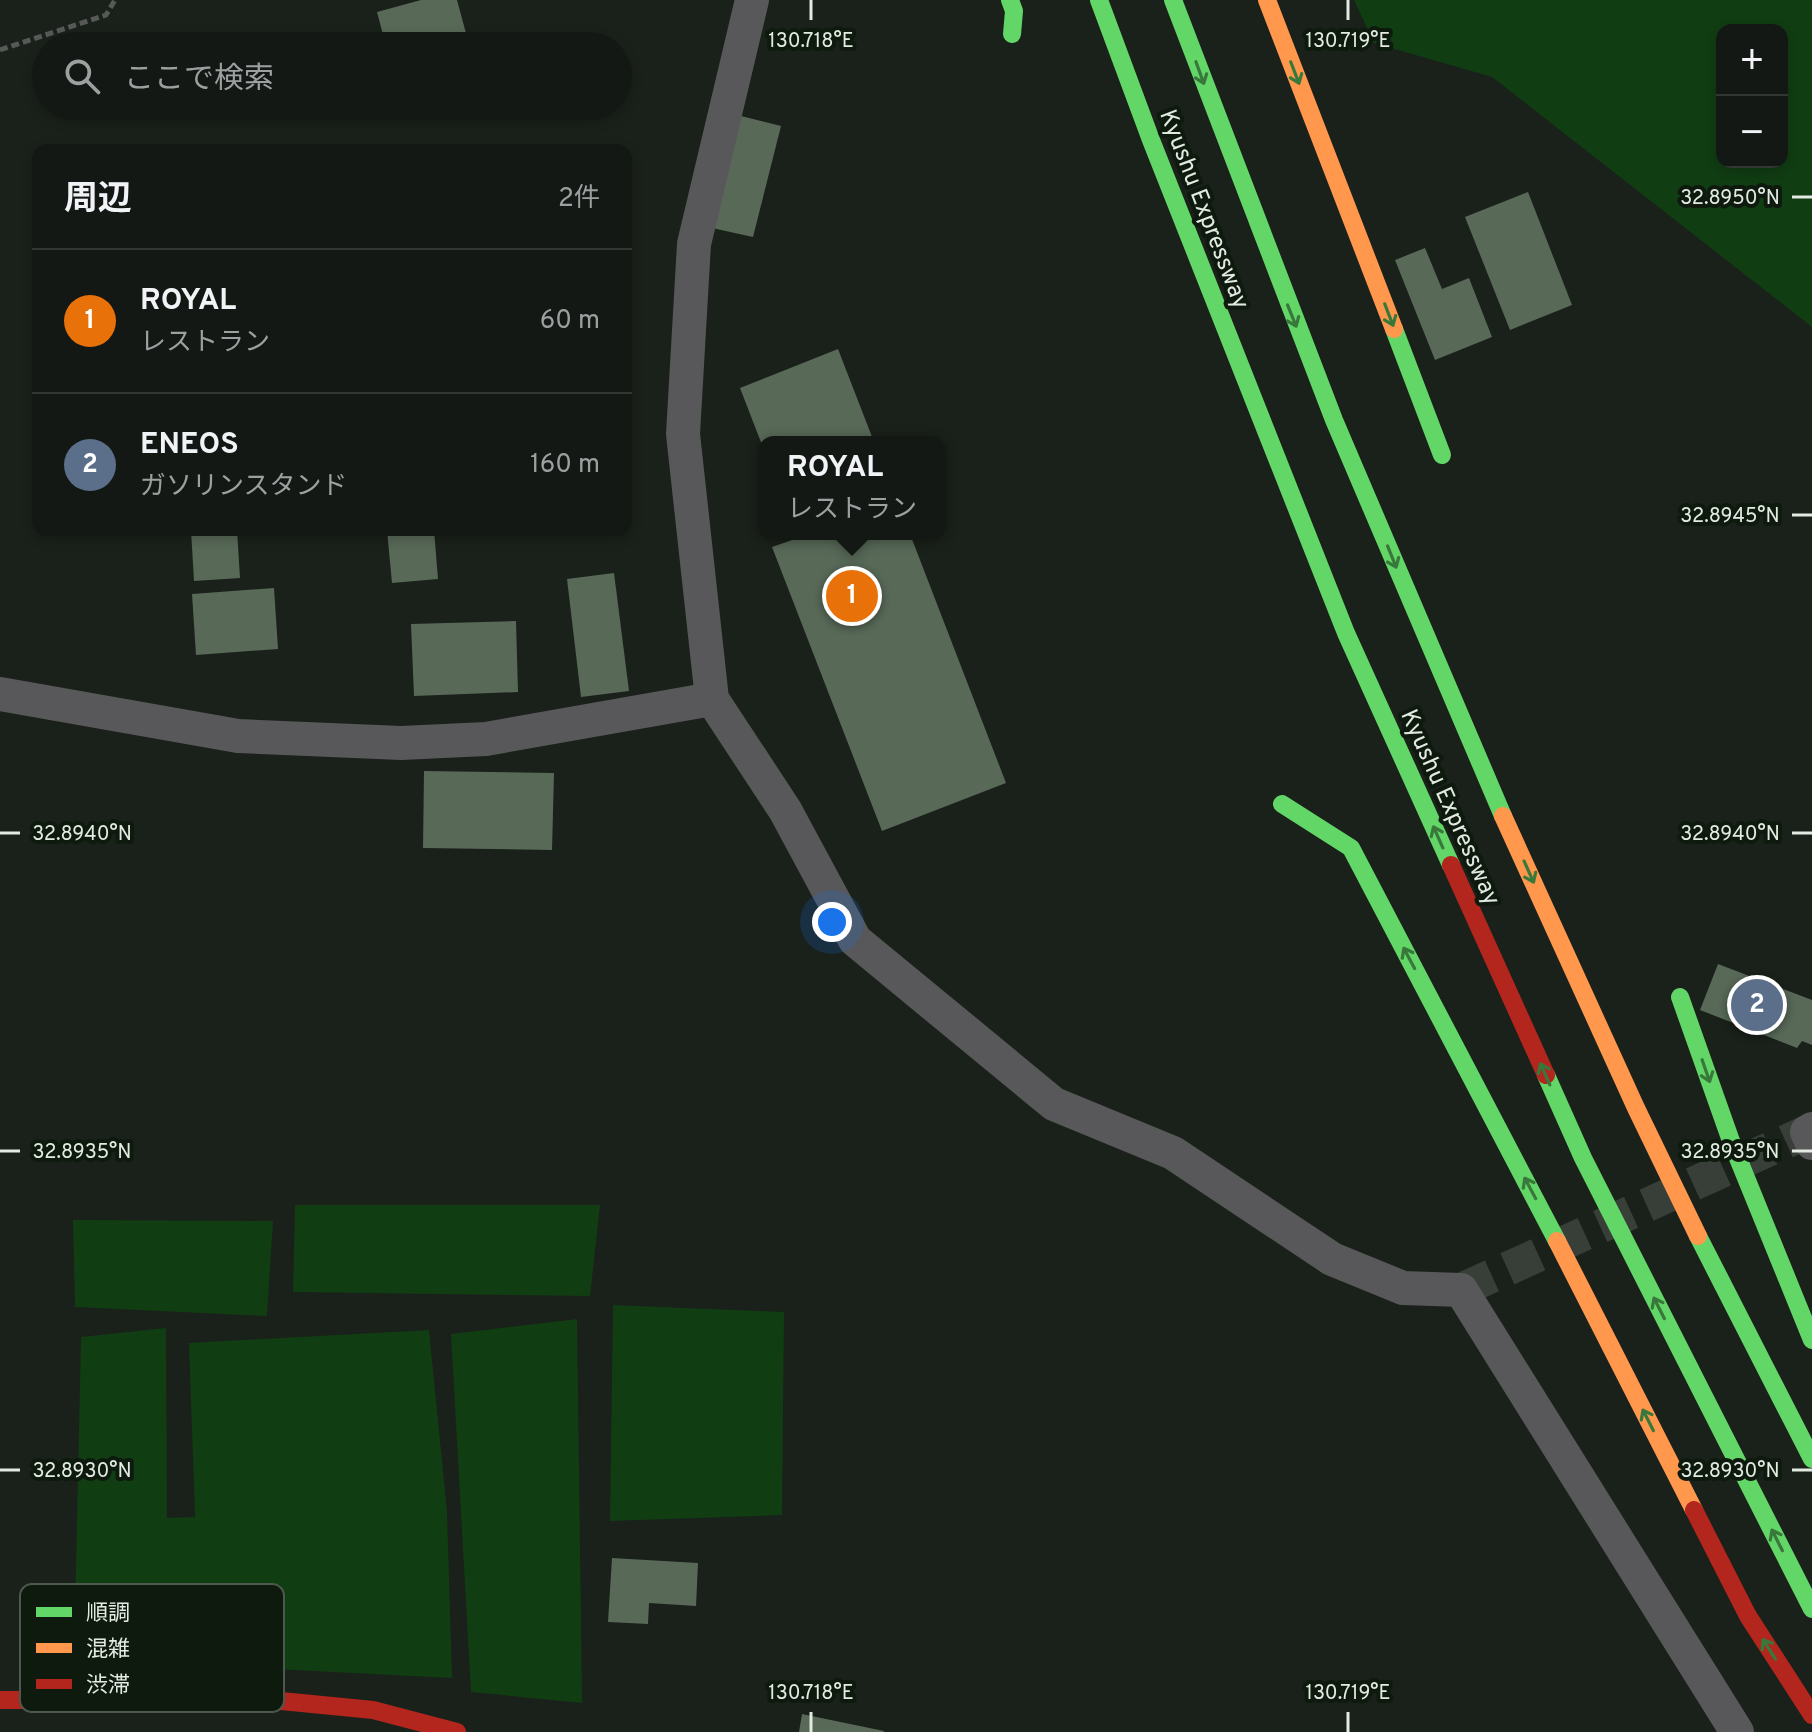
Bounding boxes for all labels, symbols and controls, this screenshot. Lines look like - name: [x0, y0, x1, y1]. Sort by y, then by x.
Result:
- map controls: [1716, 24, 1788, 168]
- button: +: [1716, 24, 1788, 96]
- text: 130.718°E: [768, 29, 854, 55]
- text: 130.719°E: [1306, 29, 1391, 55]
- search box: [32, 32, 632, 120]
- icon: search: [60, 54, 104, 98]
- one-way arrow: [1193, 60, 1208, 85]
- one-way arrow: [1289, 60, 1303, 85]
- text: ここで検索: [124, 62, 274, 99]
- button: −: [1716, 96, 1788, 168]
- street label: Kyushu Expressway: [1151, 106, 1255, 314]
- text: 周辺: [64, 179, 132, 222]
- text: 2件: [558, 183, 600, 216]
- text: 32.8950°N: [1680, 186, 1780, 212]
- text: ROYAL: [140, 283, 236, 320]
- one-way arrow: [1383, 302, 1397, 327]
- one-way arrow: [1286, 303, 1301, 328]
- text: 1: [85, 305, 95, 338]
- text: 60 m: [540, 305, 600, 338]
- text: レストラン: [140, 327, 270, 360]
- text: ENEOS: [140, 427, 239, 464]
- popup: [758, 436, 946, 540]
- text: 2: [82, 449, 98, 482]
- text: 160 m: [530, 449, 600, 482]
- text: ROYAL: [787, 450, 883, 487]
- text: ガソリンスタンド: [140, 471, 347, 504]
- text: レストラン: [787, 494, 917, 527]
- text: 32.8945°N: [1680, 504, 1780, 530]
- one-way arrow: [1385, 544, 1400, 568]
- pin: 1: [826, 566, 878, 626]
- street label: Kyushu Expressway: [1393, 705, 1506, 910]
- text: 32.8940°N: [32, 822, 132, 848]
- text: 32.8940°N: [1680, 822, 1780, 848]
- one-way arrow: [1430, 826, 1445, 850]
- one-way arrow: [1522, 859, 1537, 884]
- your location: [812, 902, 852, 942]
- one-way arrow: [1400, 947, 1416, 970]
- pin: 2: [1731, 975, 1783, 1035]
- one-way arrow: [1700, 1058, 1715, 1083]
- one-way arrow: [1537, 1062, 1552, 1086]
- text: 32.8935°N: [33, 1140, 131, 1166]
- text: 32.8935°N: [1681, 1140, 1779, 1166]
- one-way arrow: [1521, 1177, 1537, 1201]
- one-way arrow: [1651, 1296, 1666, 1320]
- one-way arrow: [1640, 1408, 1656, 1432]
- text: 32.8930°N: [32, 1459, 132, 1485]
- text: 32.8930°N: [1680, 1459, 1780, 1485]
- one-way arrow: [1768, 1528, 1784, 1552]
- legend: [20, 1584, 284, 1712]
- text: 順調: [86, 1601, 130, 1628]
- text: 混雑: [86, 1637, 130, 1664]
- one-way arrow: [1761, 1639, 1778, 1661]
- text: 渋滞: [86, 1673, 130, 1700]
- text: 130.718°E: [768, 1681, 854, 1707]
- text: 130.719°E: [1306, 1681, 1391, 1707]

